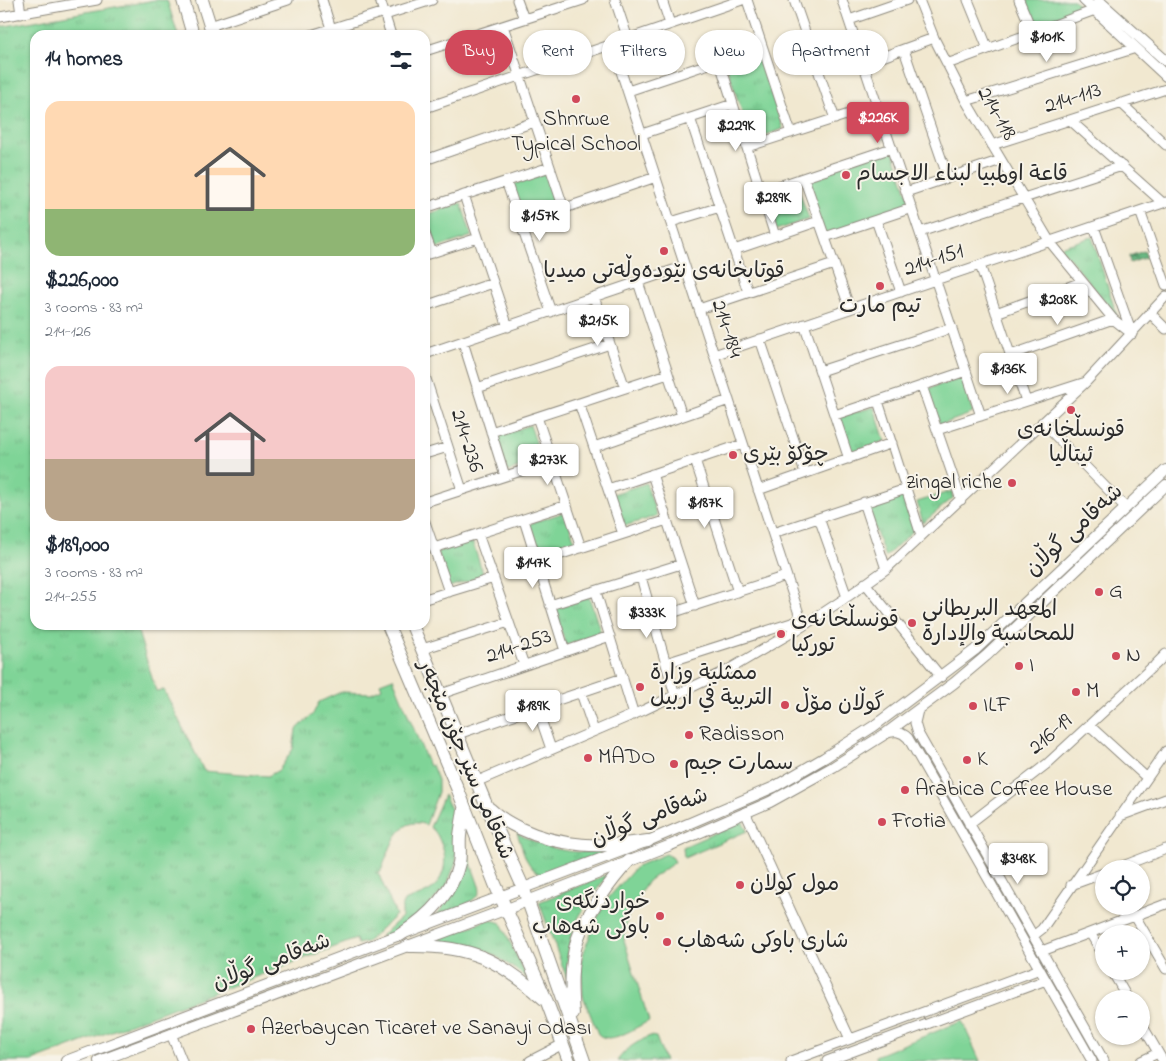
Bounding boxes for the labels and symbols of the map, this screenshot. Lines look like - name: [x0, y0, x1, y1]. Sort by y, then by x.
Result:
- pin: $101K: [1012, 20, 1082, 63]
- street label: 214-113: [1040, 75, 1106, 123]
- street label: 214-118: [968, 81, 1024, 147]
- marker: Shnrwe Typical School: [570, 93, 582, 105]
- pin: $226K: [843, 102, 913, 144]
- place label: Shnrwe Typical School: [511, 104, 641, 162]
- pin: $229K: [701, 110, 771, 152]
- place label: قاعة اولمبيا لبناء الاجسام: [856, 159, 1068, 191]
- marker: قاعة اولمبيا لبناء الاجسام: [840, 169, 852, 181]
- pin: $289K: [738, 182, 808, 224]
- pin: $157K: [505, 200, 575, 242]
- street label: 214-151: [900, 236, 968, 286]
- marker: قوتابخانەی نێودەوڵەتی میدیا: [658, 245, 670, 257]
- place label: قوتابخانەی نێودەوڵەتی میدیا: [543, 254, 785, 288]
- marker: تيم مارت: [874, 280, 886, 292]
- pin: $208K: [1023, 284, 1093, 326]
- place label: تيم مارت: [839, 291, 922, 323]
- street label: 214-184: [702, 296, 750, 362]
- pin: $215K: [563, 304, 633, 347]
- pin: $136K: [973, 352, 1043, 395]
- marker: قونسڵخانەی ئیتاڵیا: [1065, 404, 1077, 416]
- street label: 214-236: [441, 405, 491, 477]
- place label: قونسڵخانەی ئیتاڵیا: [1017, 413, 1125, 472]
- place label: چۆکۆ بێری: [743, 439, 829, 471]
- pin: $273K: [513, 444, 583, 486]
- marker: چۆکۆ بێری: [727, 449, 739, 461]
- place label: zingal riche: [906, 467, 1002, 500]
- street label: شەقامی گوڵان: [1017, 475, 1131, 585]
- marker: zingal riche: [1006, 477, 1018, 489]
- pin: $187K: [670, 486, 740, 529]
- pin: $147K: [498, 546, 568, 589]
- place label: G: [1109, 576, 1123, 608]
- marker: G: [1093, 586, 1105, 598]
- place label: المعهد البريطاني للمحاسبة والإدارة: [922, 594, 1075, 651]
- pin: $333K: [612, 596, 682, 639]
- place label: قونسڵخانەی تورکیا: [791, 603, 899, 662]
- marker: المعهد البريطاني للمحاسبة والإدارة: [906, 617, 918, 629]
- street label: 214-253: [482, 621, 556, 673]
- marker: قونسڵخانەی تورکیا: [775, 628, 787, 640]
- place label: N: [1126, 640, 1141, 672]
- place label: I: [1029, 650, 1034, 682]
- marker: N: [1110, 650, 1122, 662]
- street label: شەقامی سێر جۆن مێجەر: [408, 653, 522, 865]
- place label: ممثلية وزارة التربية في اربيل: [650, 658, 772, 715]
- marker: I: [1013, 660, 1025, 672]
- place label: M: [1086, 676, 1099, 708]
- marker: ممثلية وزارة التربية في اربيل: [634, 681, 646, 693]
- place label: گوڵان مۆڵ: [795, 686, 885, 721]
- marker: M: [1070, 686, 1082, 698]
- pin: $189K: [498, 690, 568, 732]
- place label: ILF: [983, 690, 1011, 722]
- marker: گوڵان مۆڵ: [779, 699, 791, 711]
- marker: ILF: [967, 700, 979, 712]
- street label: 216-19: [1022, 706, 1080, 763]
- place label: Radisson: [699, 719, 784, 751]
- marker: Radisson: [683, 729, 695, 741]
- place label: MADO: [598, 742, 656, 774]
- place label: K: [977, 744, 988, 776]
- place label: سمارت جیم: [684, 748, 793, 780]
- marker: MADO: [582, 752, 594, 764]
- marker: K: [961, 754, 973, 766]
- marker: سمارت جیم: [668, 758, 680, 770]
- place label: Arabica Coffee House: [915, 774, 1112, 806]
- street label: شەقامی گوڵان: [585, 777, 714, 856]
- marker: Arabica Coffee House: [899, 784, 911, 796]
- place label: Frotia: [891, 806, 946, 838]
- marker: Frotia: [876, 816, 888, 828]
- pin: $348K: [983, 842, 1053, 885]
- place label: مول كولان: [750, 869, 839, 901]
- marker: مول كولان: [734, 879, 746, 891]
- place label: خواردنگەی باوکی شەھاب: [532, 887, 650, 944]
- marker: خواردنگەی باوکی شەھاب: [654, 910, 666, 922]
- street label: شەقامی گوڵان: [207, 923, 336, 1000]
- place label: شاری باوکی شەھاب: [677, 926, 848, 958]
- marker: شاری باوکی شەھاب: [661, 936, 673, 948]
- place label: Azerbaycan Ticaret ve Sanayi Odası: [261, 1013, 591, 1046]
- marker: Azerbaycan Ticaret ve Sanayi Odası: [245, 1023, 257, 1035]

